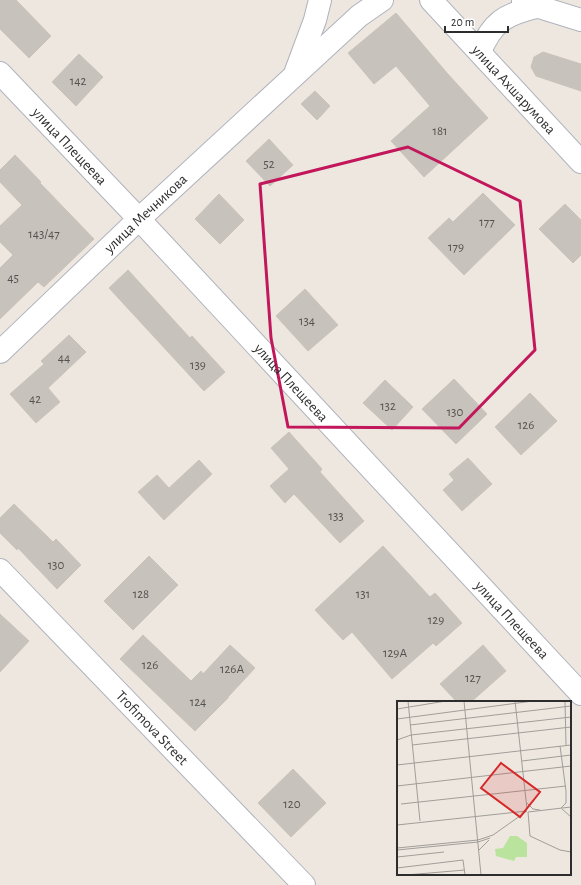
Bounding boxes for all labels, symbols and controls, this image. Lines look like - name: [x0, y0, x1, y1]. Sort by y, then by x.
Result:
- scale bar: [445, 8, 508, 34]
- text: 20 m: [451, 16, 474, 28]
- street label: улица Ахшарумова: [468, 42, 558, 137]
- house number: 142: [70, 75, 86, 88]
- street label: улица Плещеева: [28, 104, 110, 188]
- house number: 181: [432, 125, 448, 138]
- house number: 52: [263, 158, 275, 171]
- street label: улица Мечникова: [101, 172, 190, 257]
- house number: 177: [479, 216, 495, 229]
- house number: 143/47: [28, 228, 60, 241]
- house number: 179: [448, 241, 464, 254]
- house number: 45: [7, 272, 19, 285]
- house number: 134: [299, 315, 315, 328]
- street label: улица Плещеева: [250, 340, 331, 425]
- house number: 44: [58, 352, 70, 365]
- house number: 139: [190, 359, 206, 372]
- house number: 42: [29, 393, 41, 406]
- house number: 132: [380, 400, 396, 413]
- house number: 130: [447, 406, 463, 419]
- house number: 126: [518, 419, 534, 432]
- house number: 133: [328, 510, 344, 523]
- house number: 130: [48, 559, 64, 572]
- street label: улица Плещеева: [471, 577, 551, 662]
- house number: 128: [133, 588, 149, 601]
- house number: 131: [356, 588, 370, 601]
- house number: 129: [428, 614, 444, 627]
- house number: 129А: [383, 647, 407, 660]
- house number: 126: [142, 659, 158, 672]
- house number: 126А: [220, 663, 244, 676]
- house number: 127: [465, 672, 481, 685]
- street label: Trofimova Street: [113, 688, 191, 768]
- house number: 124: [190, 696, 206, 709]
- inset map: [397, 701, 571, 875]
- house number: 120: [283, 798, 301, 811]

